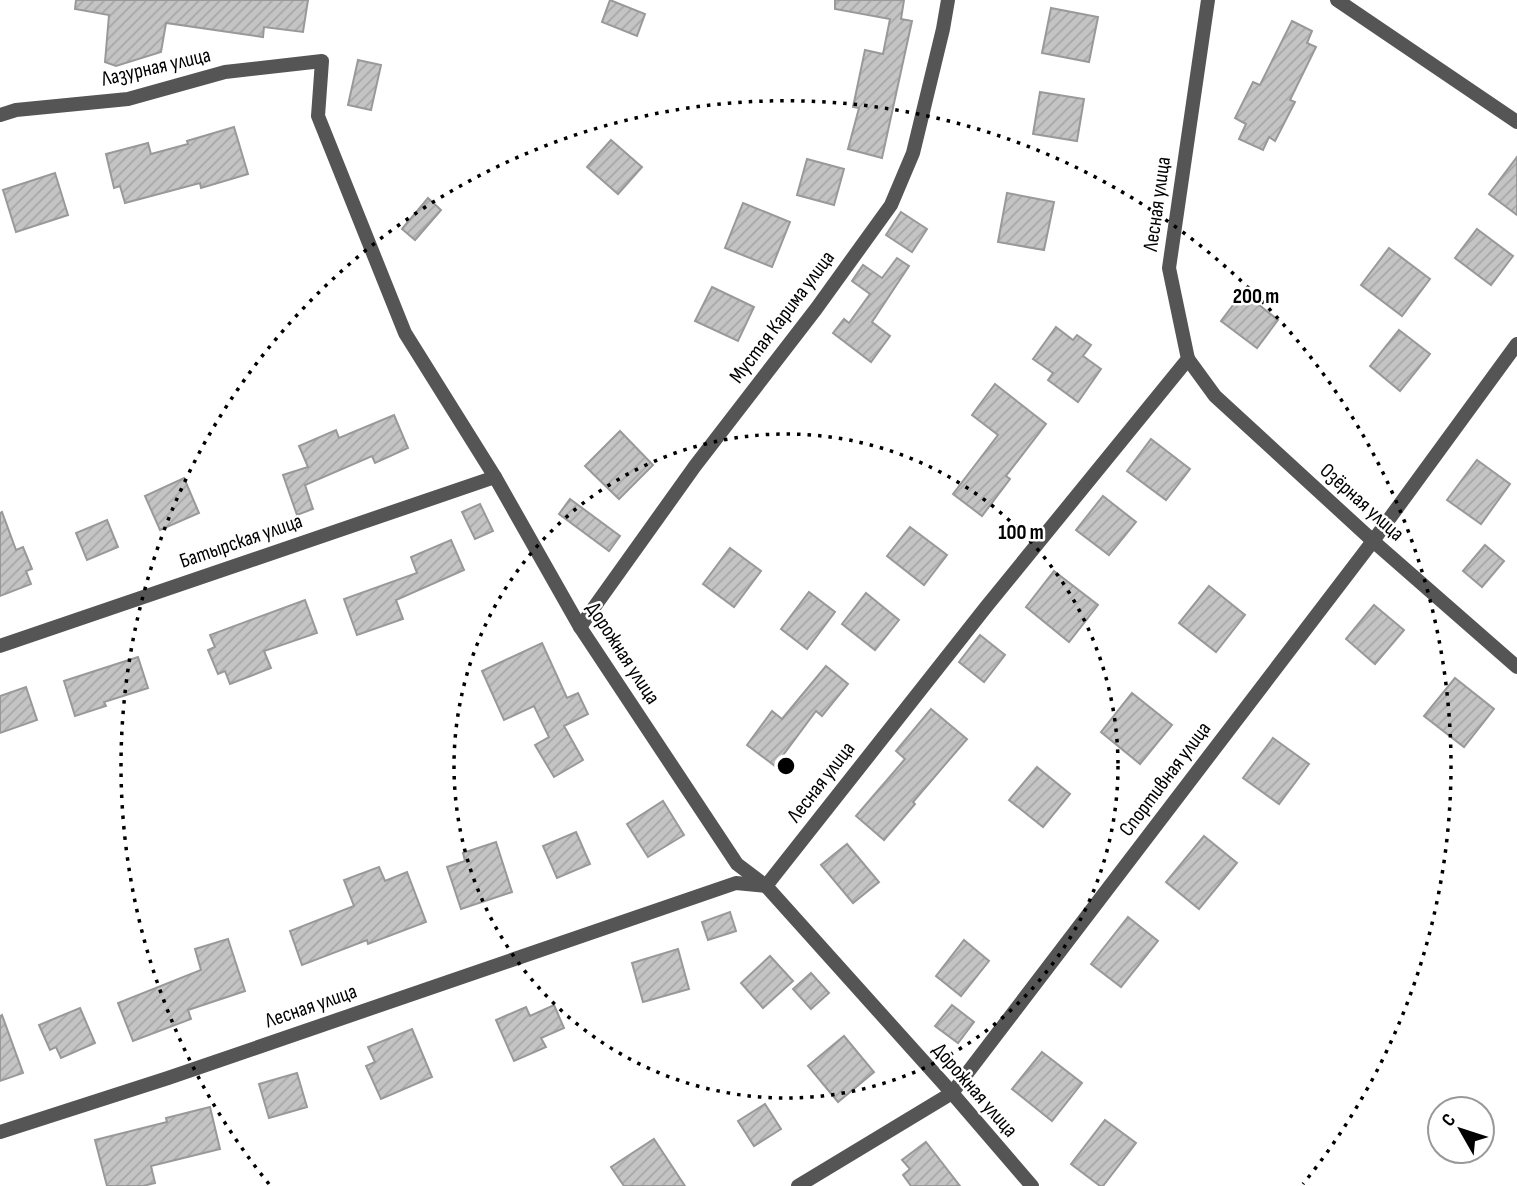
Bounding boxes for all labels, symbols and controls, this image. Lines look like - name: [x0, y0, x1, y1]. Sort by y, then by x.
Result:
- street label: Лазурная улица: [98, 42, 213, 92]
- street label: Лесная улица: [1138, 155, 1176, 254]
- street label: Мустая Карима улица: [724, 246, 840, 388]
- text: 200 m: [1233, 284, 1279, 309]
- street label: Озёрная улица: [1315, 458, 1409, 546]
- street label: Батырская улица: [176, 508, 306, 574]
- text: 100 m: [998, 520, 1044, 545]
- street label: Дорожная улица: [581, 597, 665, 709]
- street label: Спортивная улица: [1114, 717, 1216, 841]
- street label: Лесная улица: [781, 737, 860, 828]
- centre of rings: [774, 754, 798, 778]
- street label: Лесная улица: [261, 979, 360, 1034]
- street label: Дорожная улица: [927, 1038, 1023, 1142]
- north arrow: [1426, 1095, 1496, 1165]
- text: С: [1437, 1109, 1461, 1131]

